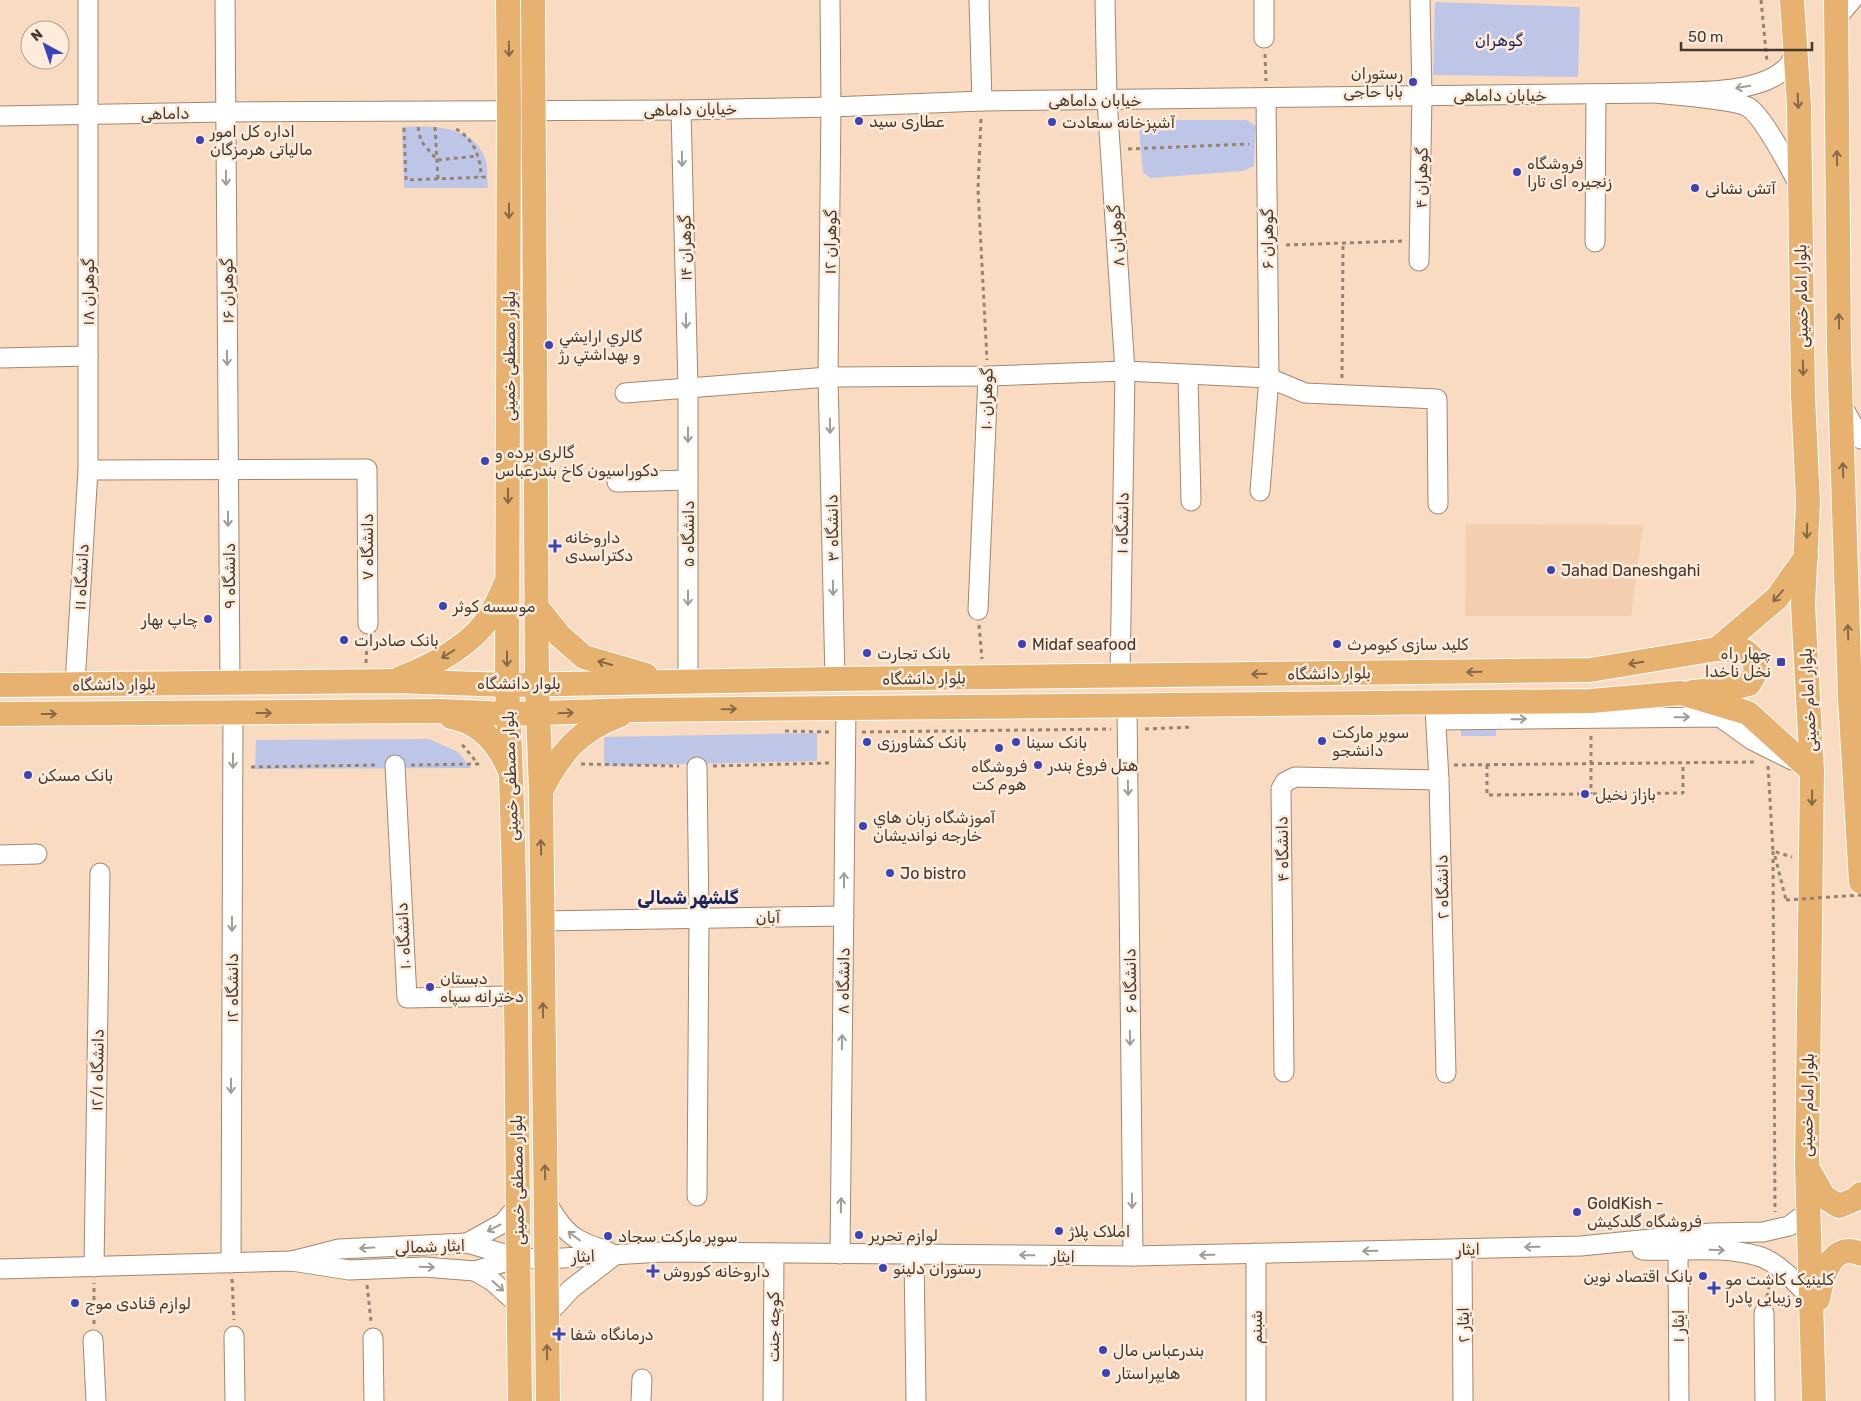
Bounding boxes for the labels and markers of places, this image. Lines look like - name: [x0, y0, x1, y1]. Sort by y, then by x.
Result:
- place label: رستوران بابا حاجی: [1343, 64, 1403, 101]
- marker: رستوران بابا حاجی: [1407, 76, 1419, 88]
- place label: عطاری سید: [869, 112, 945, 132]
- place label: آشپزخانه سعادت: [1062, 113, 1175, 133]
- marker: عطاری سید: [853, 115, 865, 127]
- marker: آشپزخانه سعادت: [1046, 116, 1058, 128]
- place label: اداره کل امور مالیاتی هرمزگان: [209, 122, 313, 160]
- marker: اداره کل امور مالیاتی هرمزگان: [194, 134, 206, 146]
- place label: فروشگاه زنجیره ای تارا: [1527, 154, 1612, 192]
- marker: فروشگاه زنجیره ای تارا: [1511, 166, 1523, 178]
- place label: آتش نشانی: [1705, 179, 1776, 198]
- marker: آتش نشانی: [1689, 182, 1701, 194]
- place label: گالري ارايشي و بهداشتي رژ: [558, 327, 643, 367]
- marker: گالري ارايشي و بهداشتي رژ: [543, 339, 555, 351]
- place label: گالری پرده و دکوراسیون کاخ بندرعباس: [495, 443, 659, 482]
- marker: گالری پرده و دکوراسیون کاخ بندرعباس: [479, 455, 491, 467]
- place label: داروخانه دکتراسدی: [565, 528, 633, 566]
- marker: داروخانه دکتراسدی: [549, 540, 561, 552]
- place label: Jahad Daneshgahi: [1561, 561, 1700, 580]
- marker: Jahad Daneshgahi: [1545, 564, 1557, 576]
- place label: موسسه کوثر: [452, 597, 536, 617]
- marker: موسسه کوثر: [437, 600, 449, 612]
- place label: چاپ بهار: [141, 610, 198, 630]
- marker: چاپ بهار: [202, 613, 214, 625]
- place label: بانک صادرات: [354, 631, 439, 651]
- marker: بانک صادرات: [338, 634, 350, 646]
- place label: Midaf seafood: [1032, 635, 1136, 654]
- place label: کلید سازی کیومرث: [1347, 635, 1469, 655]
- marker: Midaf seafood: [1016, 638, 1028, 650]
- marker: کلید سازی کیومرث: [1331, 638, 1343, 650]
- place label: بانک تجارت: [877, 644, 951, 664]
- place label: چهار راه نخل ناخدا: [1705, 644, 1771, 681]
- marker: بانک تجارت: [861, 647, 873, 659]
- marker: چهار راه نخل ناخدا: [1775, 656, 1787, 668]
- place label: سوپر مارکت دانشجو: [1332, 723, 1409, 761]
- place label: بانک کشاورزی: [877, 733, 967, 753]
- place label: بانک سینا: [1026, 733, 1087, 752]
- marker: سوپر مارکت دانشجو: [1316, 735, 1328, 747]
- marker: بانک کشاورزی: [861, 736, 873, 748]
- marker: بانک سینا: [1010, 736, 1022, 748]
- marker: فروشگاه هوم کت: [993, 742, 1005, 754]
- place label: هتل فروغ بندر: [1047, 756, 1139, 777]
- place label: فروشگاه هوم کت: [971, 757, 1028, 795]
- marker: هتل فروغ بندر: [1032, 759, 1044, 771]
- place label: بانک مسکن: [38, 766, 113, 785]
- marker: بانک مسکن: [22, 769, 34, 781]
- place label: بازار نخیل: [1595, 785, 1656, 805]
- marker: بازار نخیل: [1579, 788, 1591, 800]
- place label: آموزشگاه زبان هاي خارجه نوانديشان: [873, 808, 996, 846]
- marker: آموزشگاه زبان هاي خارجه نوانديشان: [857, 820, 869, 832]
- place label: Jo bistro: [900, 864, 966, 883]
- marker: Jo bistro: [884, 867, 896, 879]
- place label: دبستان دخترانه سپاه: [440, 969, 524, 1007]
- marker: دبستان دخترانه سپاه: [424, 981, 436, 993]
- place label: GoldKish - فروشگاه گلدکیش: [1587, 1194, 1702, 1232]
- marker: GoldKish - فروشگاه گلدکیش: [1571, 1206, 1583, 1218]
- place label: املاک پلاژ: [1068, 1222, 1130, 1242]
- marker: املاک پلاژ: [1053, 1225, 1065, 1237]
- place label: لوازم تحریر: [868, 1226, 938, 1246]
- place label: سوپر مارکت سجاد: [618, 1227, 738, 1247]
- marker: لوازم تحریر: [853, 1229, 865, 1241]
- marker: سوپر مارکت سجاد: [602, 1230, 614, 1242]
- place label: رستوران دلینو: [893, 1259, 981, 1279]
- place label: داروخانه کوروش: [663, 1262, 770, 1282]
- marker: رستوران دلینو: [877, 1262, 889, 1274]
- marker: داروخانه کوروش: [647, 1265, 659, 1277]
- place label: بانک اقتصاد نوین: [1583, 1267, 1693, 1287]
- marker: بانک اقتصاد نوین: [1697, 1270, 1709, 1282]
- place label: کلینیک کاشت مو و زیبایی پادرا: [1725, 1270, 1835, 1308]
- marker: کلینیک کاشت مو و زیبایی پادرا: [1707, 1281, 1721, 1295]
- place label: لوازم قنادی موج: [85, 1294, 191, 1315]
- marker: لوازم قنادی موج: [69, 1297, 81, 1309]
- place label: درمانگاه شفا: [570, 1325, 654, 1345]
- marker: درمانگاه شفا: [552, 1327, 566, 1341]
- place label: بندرعباس مال: [1113, 1341, 1204, 1361]
- marker: بندرعباس مال: [1097, 1344, 1109, 1356]
- place label: هایپراستار: [1115, 1364, 1180, 1384]
- marker: هایپراستار: [1100, 1367, 1112, 1379]

